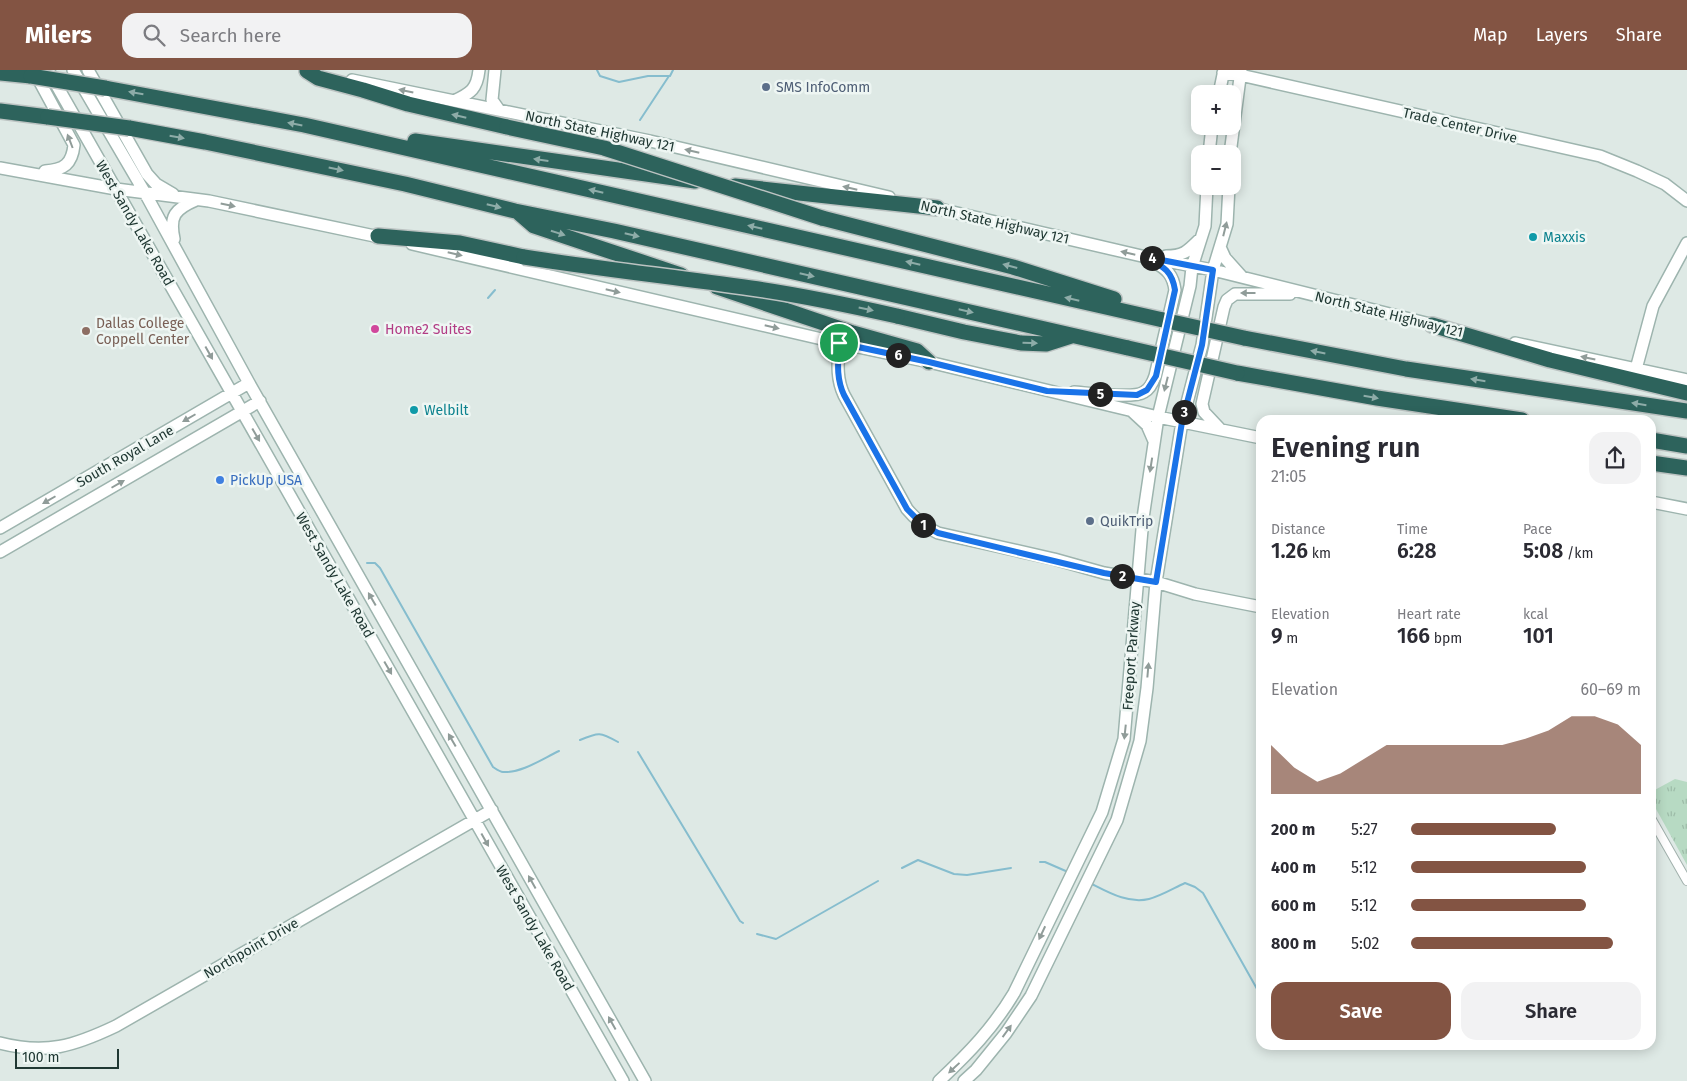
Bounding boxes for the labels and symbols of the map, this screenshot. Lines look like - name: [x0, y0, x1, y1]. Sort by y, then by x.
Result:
- place label: SMS InfoComm: [776, 79, 870, 96]
- marker: SMS InfoComm: [760, 81, 772, 93]
- one-way arrow: [398, 87, 414, 95]
- one-way arrow: [127, 89, 143, 97]
- street label: Trade Center Drive: [1401, 104, 1519, 147]
- street label: North State Highway 121: [524, 107, 676, 156]
- one-way arrow: [452, 112, 467, 120]
- one-way arrow: [287, 119, 303, 127]
- one-way arrow: [169, 133, 185, 141]
- one-way arrow: [66, 134, 74, 148]
- one-way arrow: [684, 147, 699, 155]
- one-way arrow: [533, 156, 549, 164]
- street label: West Sandy Lake Road: [92, 158, 177, 289]
- one-way arrow: [328, 165, 343, 173]
- one-way arrow: [843, 184, 858, 192]
- one-way arrow: [589, 187, 604, 195]
- street label: North State Highway 121: [919, 197, 1071, 248]
- one-way arrow: [220, 201, 235, 209]
- one-way arrow: [487, 202, 502, 210]
- one-way arrow: [1221, 222, 1229, 237]
- one-way arrow: [747, 223, 762, 231]
- place label: Maxxis: [1543, 229, 1586, 246]
- one-way arrow: [550, 230, 565, 238]
- one-way arrow: [624, 231, 639, 239]
- marker: Maxxis: [1527, 231, 1539, 243]
- pin: 4: [1140, 246, 1164, 270]
- one-way arrow: [1120, 249, 1135, 257]
- one-way arrow: [448, 250, 463, 258]
- one-way arrow: [906, 259, 921, 267]
- one-way arrow: [1002, 262, 1017, 270]
- one-way arrow: [800, 271, 816, 279]
- one-way arrow: [606, 287, 621, 295]
- street label: North State Highway 121: [1313, 288, 1465, 341]
- one-way arrow: [1239, 289, 1255, 297]
- one-way arrow: [1064, 295, 1079, 303]
- one-way arrow: [859, 305, 874, 313]
- one-way arrow: [958, 307, 973, 315]
- place label: Dallas College Coppell Center: [96, 315, 190, 348]
- place label: Home2 Suites: [385, 321, 472, 338]
- pin: [818, 322, 860, 364]
- marker: Home2 Suites: [369, 323, 381, 335]
- one-way arrow: [764, 323, 779, 331]
- marker: Dallas College Coppell Center: [80, 325, 92, 337]
- one-way arrow: [1023, 339, 1039, 347]
- pin: 6: [886, 342, 910, 368]
- one-way arrow: [205, 346, 213, 360]
- one-way arrow: [1310, 348, 1326, 356]
- one-way arrow: [1580, 354, 1596, 362]
- one-way arrow: [1470, 375, 1486, 383]
- one-way arrow: [1162, 377, 1170, 392]
- pin: 5: [1088, 382, 1112, 406]
- one-way arrow: [1364, 393, 1380, 401]
- pin: 3: [1172, 400, 1196, 424]
- one-way arrow: [1630, 400, 1646, 408]
- place label: Welbilt: [424, 402, 470, 419]
- marker: Welbilt: [408, 404, 420, 416]
- one-way arrow: [183, 413, 196, 422]
- street label: South Royal Lane: [74, 422, 177, 491]
- one-way arrow: [251, 429, 260, 442]
- one-way arrow: [1146, 458, 1154, 474]
- place label: PickUp USA: [230, 472, 302, 489]
- marker: PickUp USA: [214, 474, 226, 486]
- one-way arrow: [111, 479, 125, 488]
- one-way arrow: [43, 495, 56, 504]
- street label: West Sandy Lake Road: [292, 510, 377, 641]
- pin: 1: [910, 512, 936, 538]
- place label: QuikTrip: [1100, 513, 1153, 530]
- marker: QuikTrip: [1084, 515, 1096, 527]
- pin: 2: [1110, 564, 1134, 588]
- one-way arrow: [368, 592, 376, 606]
- street label: Freeport Parkway: [1119, 601, 1144, 711]
- one-way arrow: [384, 661, 392, 675]
- one-way arrow: [1145, 662, 1153, 678]
- one-way arrow: [1121, 724, 1129, 740]
- one-way arrow: [448, 733, 456, 748]
- one-way arrow: [481, 833, 490, 846]
- street label: West Sandy Lake Road: [492, 863, 577, 994]
- one-way arrow: [528, 874, 536, 889]
- street label: Northpoint Drive: [201, 914, 302, 982]
- one-way arrow: [1038, 926, 1046, 940]
- one-way arrow: [608, 1016, 616, 1031]
- one-way arrow: [1002, 1024, 1012, 1038]
- scale bar: [15, 1046, 119, 1069]
- one-way arrow: [947, 1062, 960, 1073]

